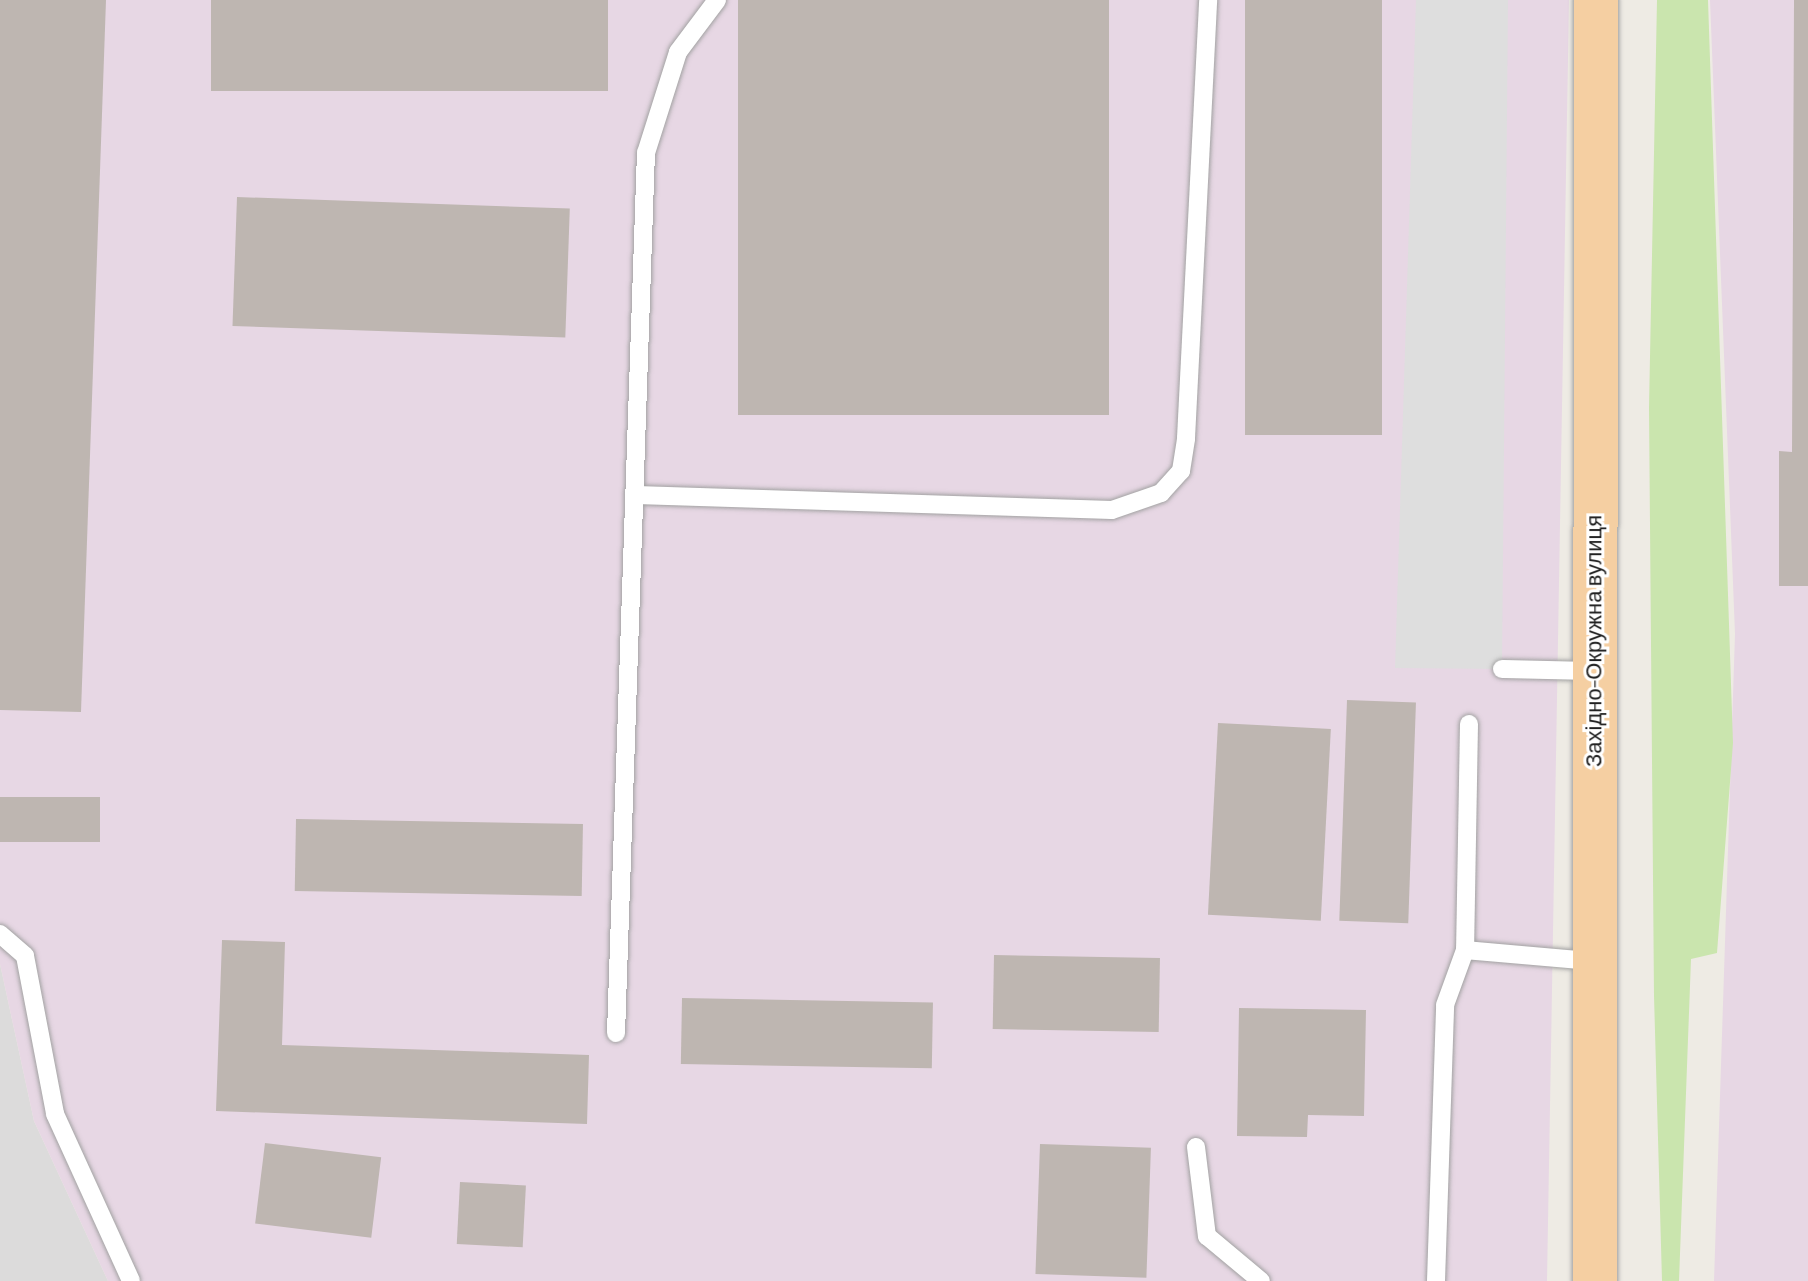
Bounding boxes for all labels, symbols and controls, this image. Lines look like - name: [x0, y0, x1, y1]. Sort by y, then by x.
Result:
- street label: Західно-Окружна вулиця: [1580, 515, 1606, 767]

